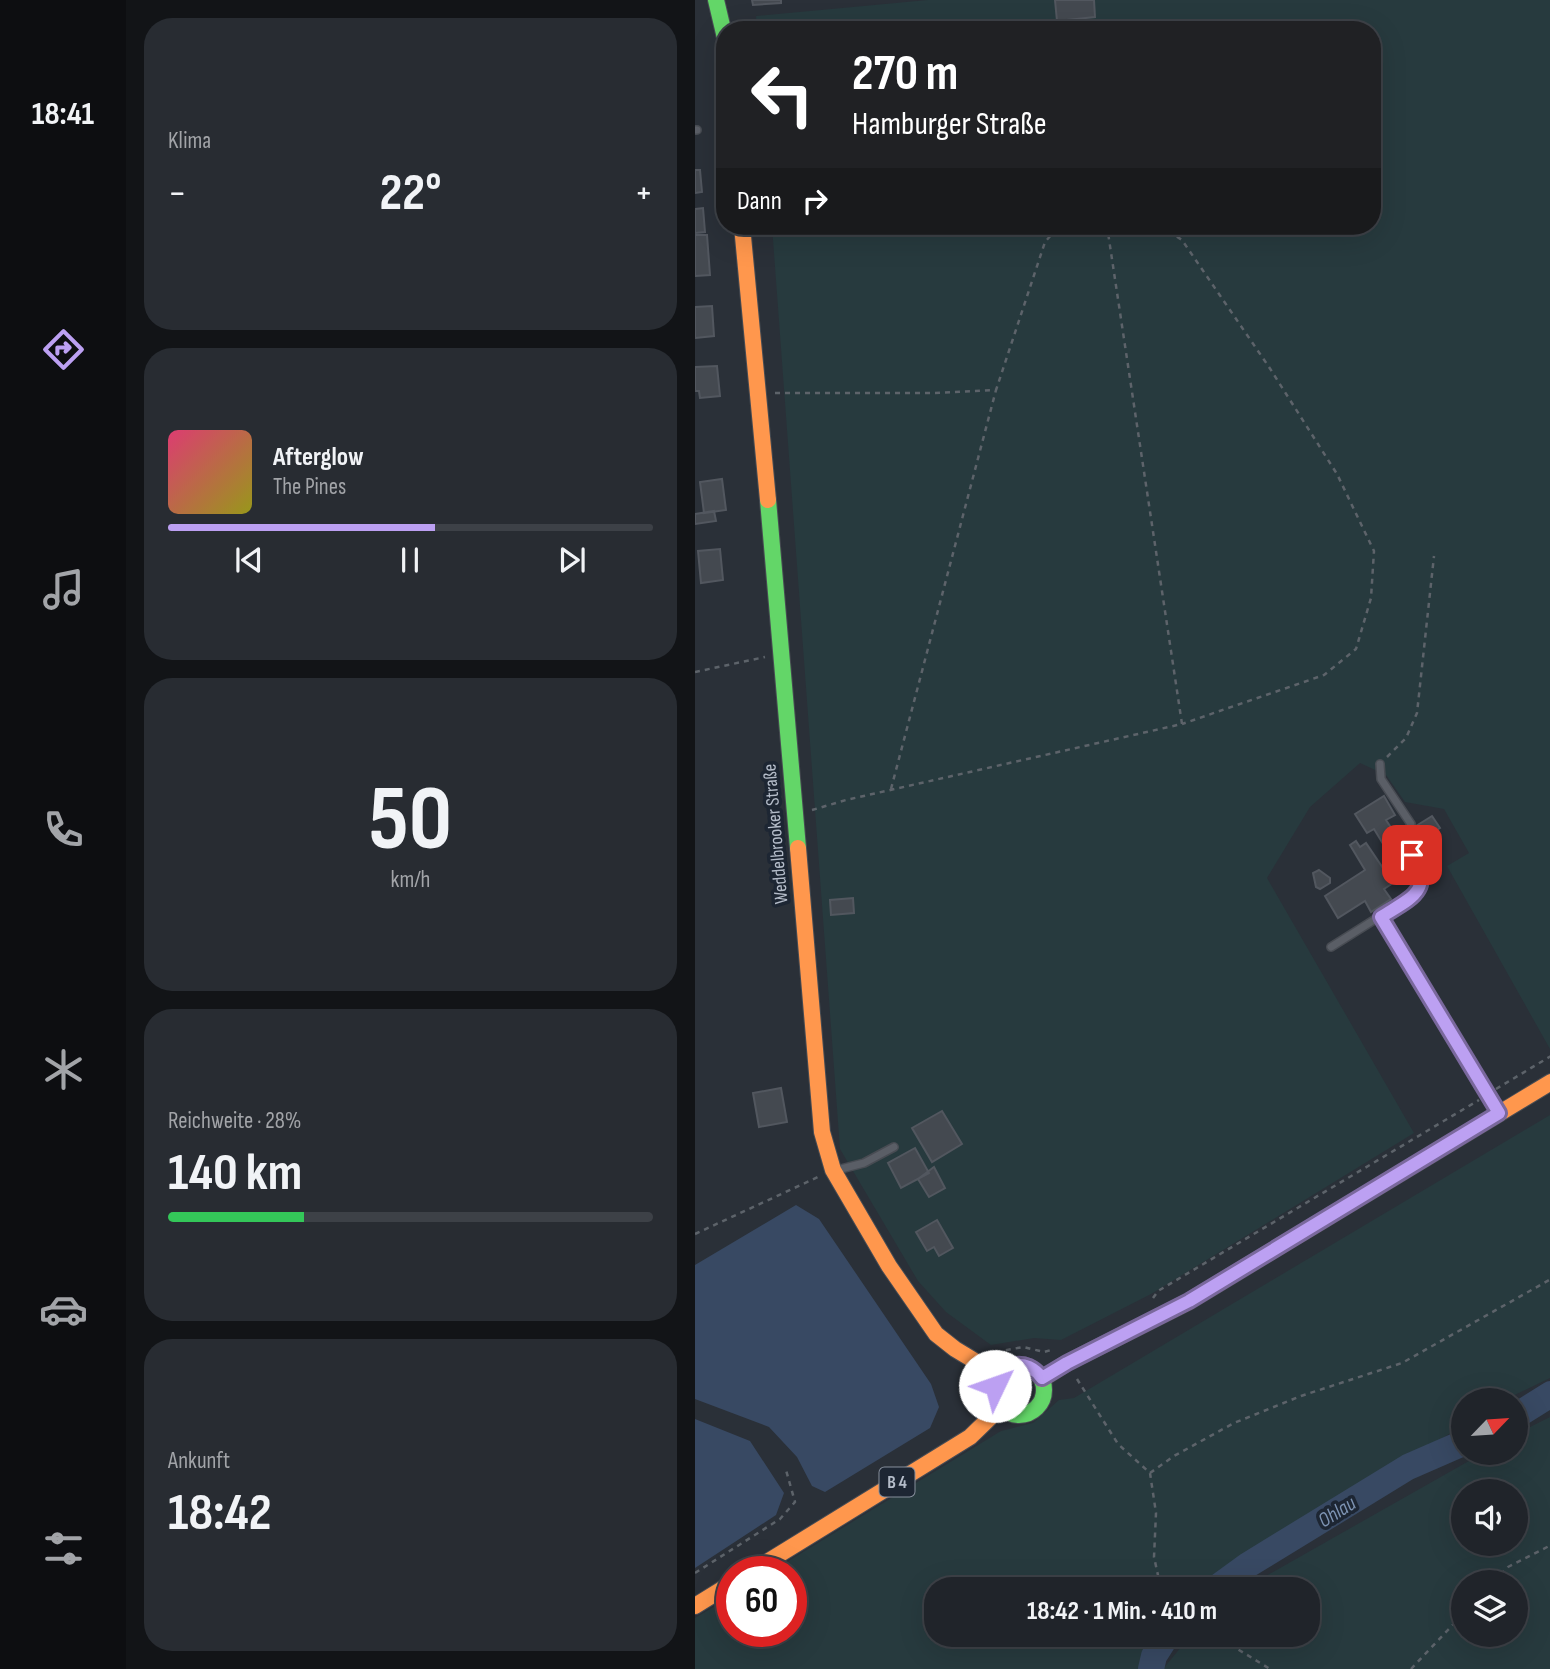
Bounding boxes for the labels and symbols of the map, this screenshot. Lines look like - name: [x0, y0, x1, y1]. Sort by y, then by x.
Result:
- street label: Weddelbrooker Straße: [758, 763, 794, 905]
- pin: [1382, 825, 1442, 885]
- position arrow: [958, 1349, 1032, 1423]
- north arrow: [1451, 1388, 1528, 1465]
- road number: B 4: [879, 1468, 915, 1497]
- water label: Ohlau: [1313, 1491, 1361, 1533]
- speed limit sign: 60: [716, 1556, 807, 1647]

